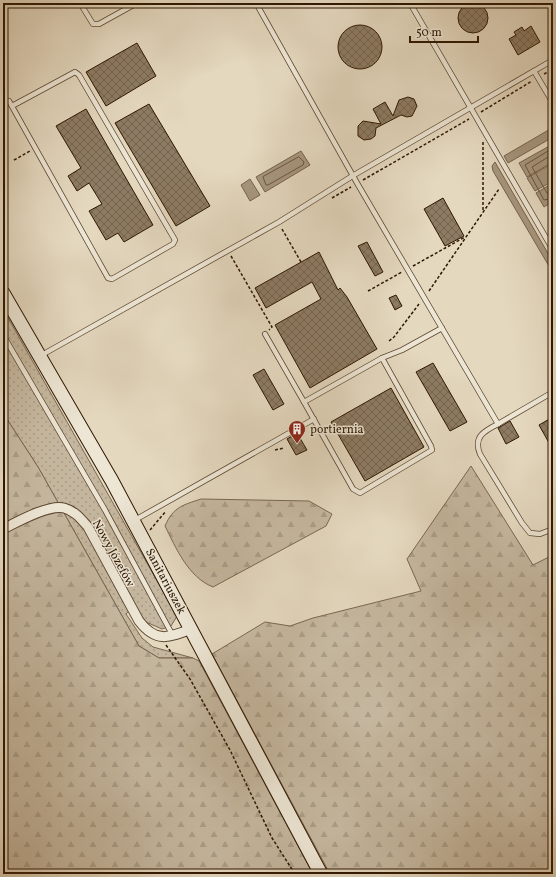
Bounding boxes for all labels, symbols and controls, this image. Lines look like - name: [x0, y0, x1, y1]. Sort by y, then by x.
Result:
- scale bar: [410, 18, 478, 44]
- text: 50 m: [416, 25, 442, 41]
- building icon: portiernia: [287, 419, 307, 444]
- place label: portiernia: [310, 422, 364, 438]
- street label: Nowy Józefów: [88, 517, 139, 591]
- street label: Sanitariuszek: [141, 546, 189, 618]

